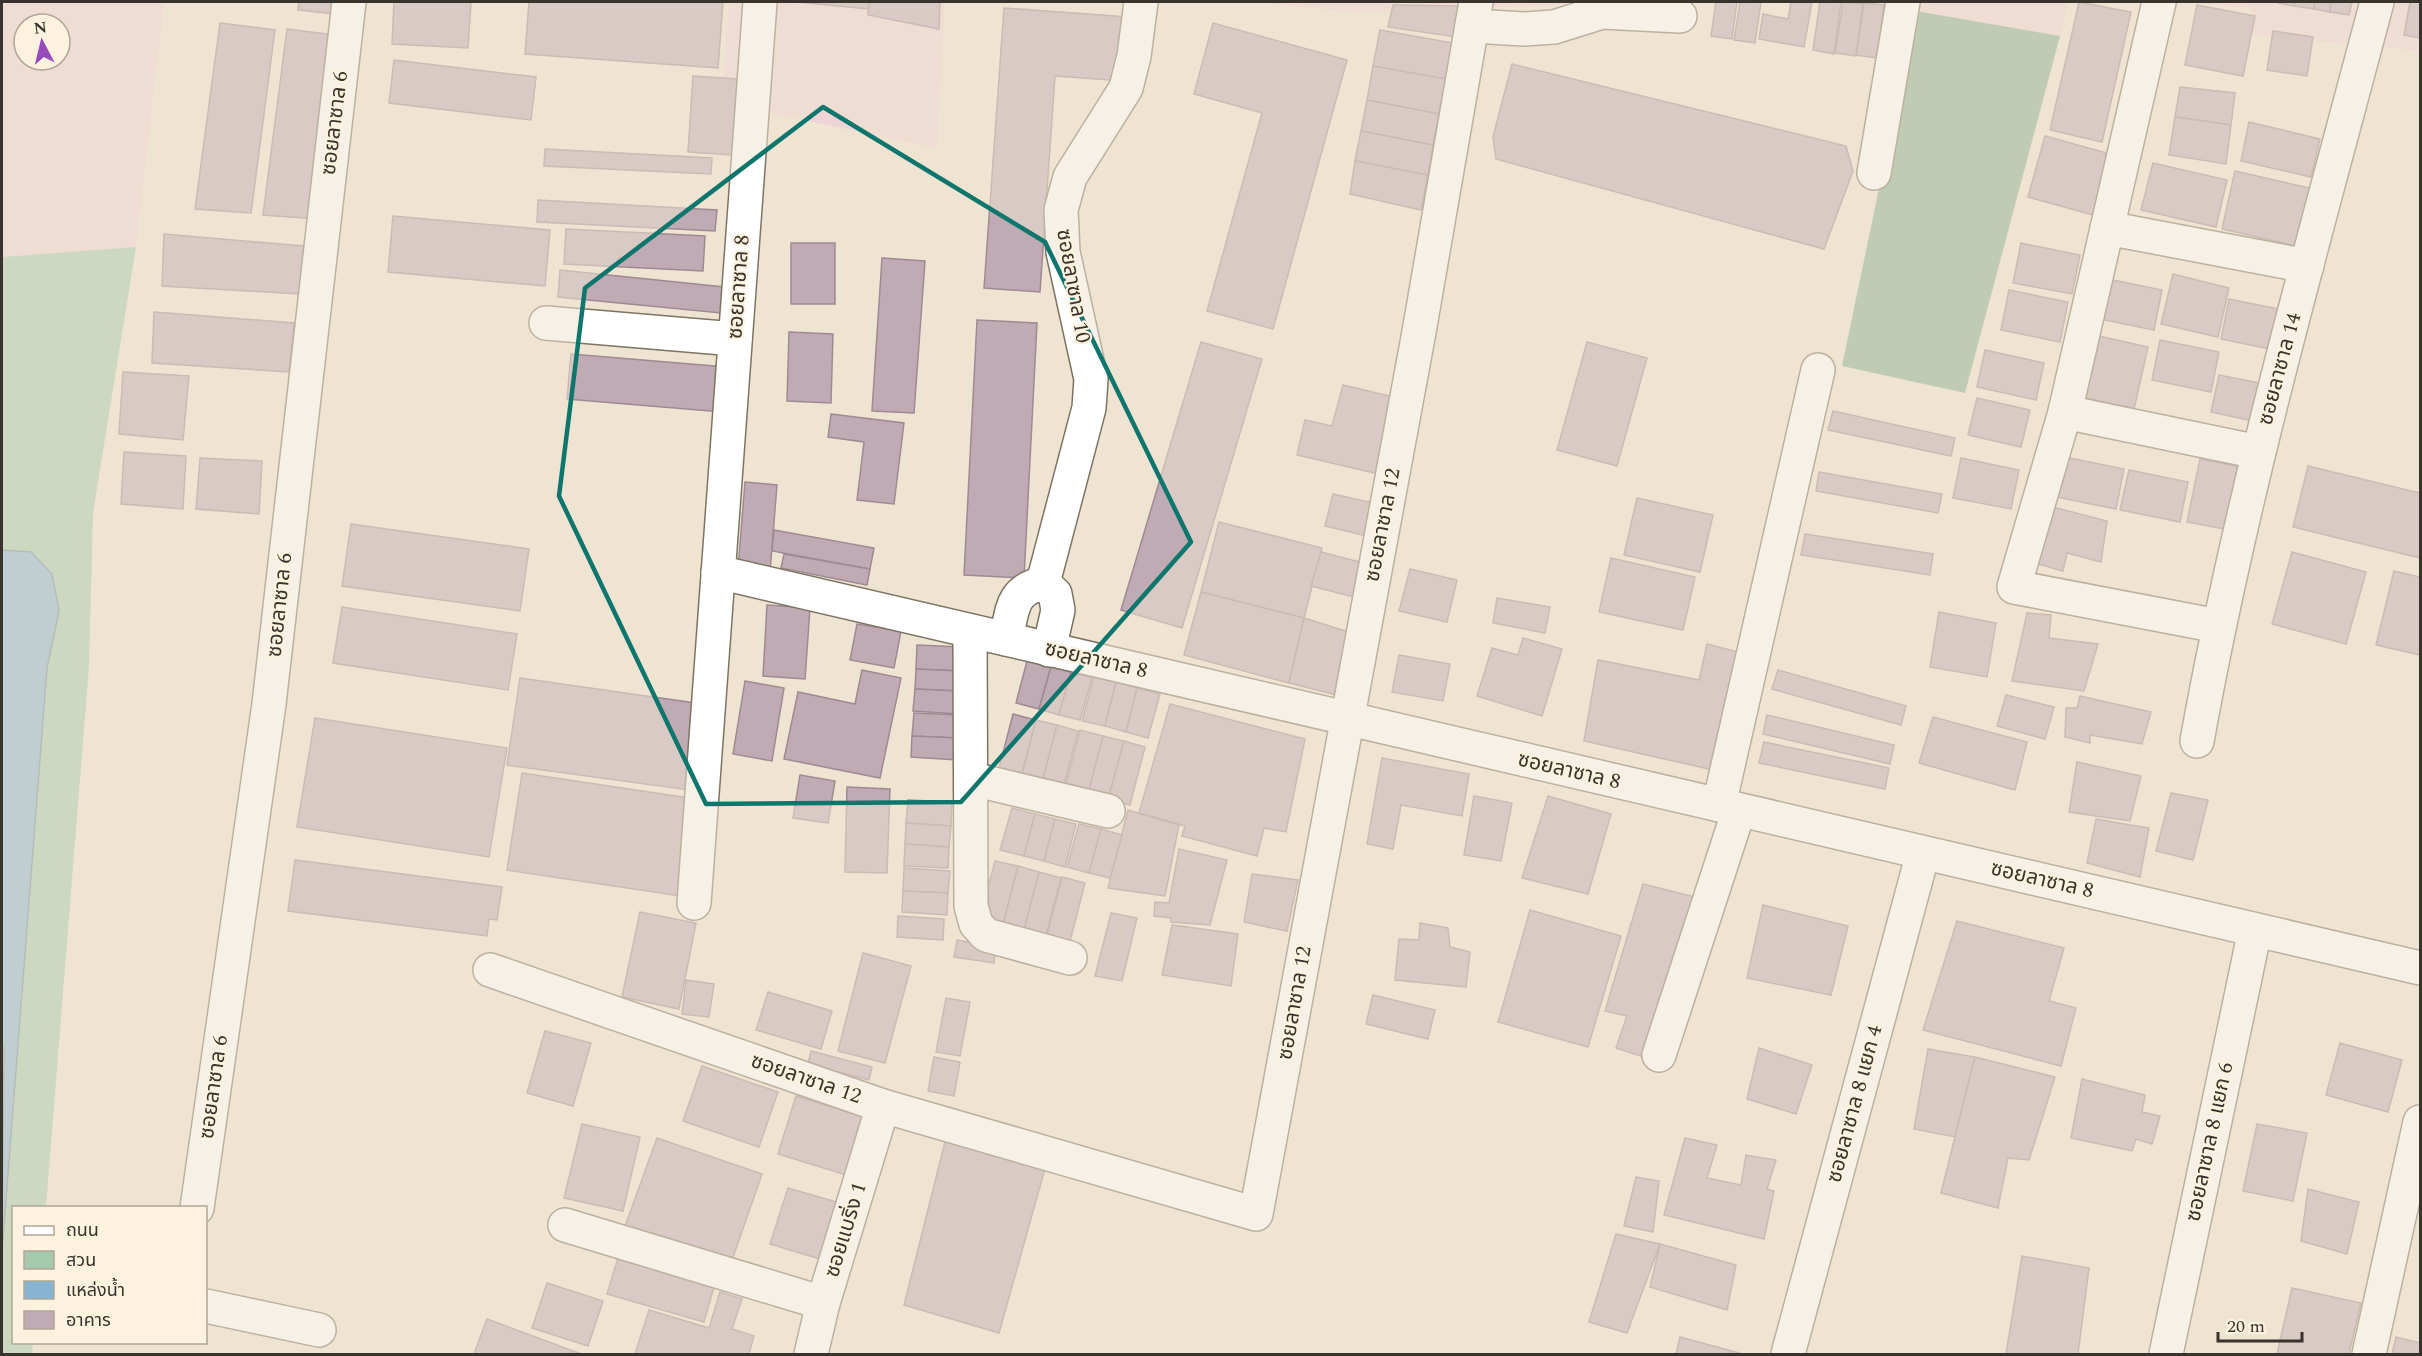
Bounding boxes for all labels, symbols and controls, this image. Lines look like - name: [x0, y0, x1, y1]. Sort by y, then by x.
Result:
- north arrow: [12, 12, 72, 72]
- text: N: [32, 15, 48, 41]
- street label: ซอยลาซาล 6: [313, 69, 357, 177]
- street label: ซอยลาซาล 10: [1047, 227, 1099, 345]
- street label: ซอยลาซาล 8: [719, 234, 759, 340]
- street label: ซอยลาซาล 14: [2250, 309, 2310, 429]
- street label: ซอยลาซาล 12: [1356, 465, 1410, 585]
- street label: ซอยลาซาล 6: [259, 551, 301, 659]
- street label: ซอยลาซาล 8: [1041, 633, 1151, 687]
- street label: ซอยลาซาล 8: [1514, 744, 1624, 798]
- street label: ซอยลาซาล 8: [1987, 853, 2097, 907]
- street label: ซอยลาซาล 12: [1269, 944, 1321, 1062]
- street label: ซอยลาซาล 8 แยก 4: [1819, 1021, 1892, 1186]
- street label: ซอยลาซาล 6: [191, 1033, 237, 1141]
- street label: ซอยลาซาล 12: [746, 1045, 866, 1113]
- street label: ซอยลาซาล 8 แยก 6: [2178, 1059, 2242, 1225]
- street label: ซอยแบริ่ง 1: [816, 1179, 876, 1281]
- legend: [12, 1206, 207, 1344]
- text: ถนน: [66, 1217, 99, 1244]
- text: สวน: [66, 1247, 96, 1274]
- text: แหล่งน้ำ: [66, 1277, 125, 1304]
- scale bar: [2218, 1305, 2302, 1343]
- text: อาคาร: [66, 1307, 111, 1334]
- text: 20 m: [2227, 1313, 2265, 1340]

